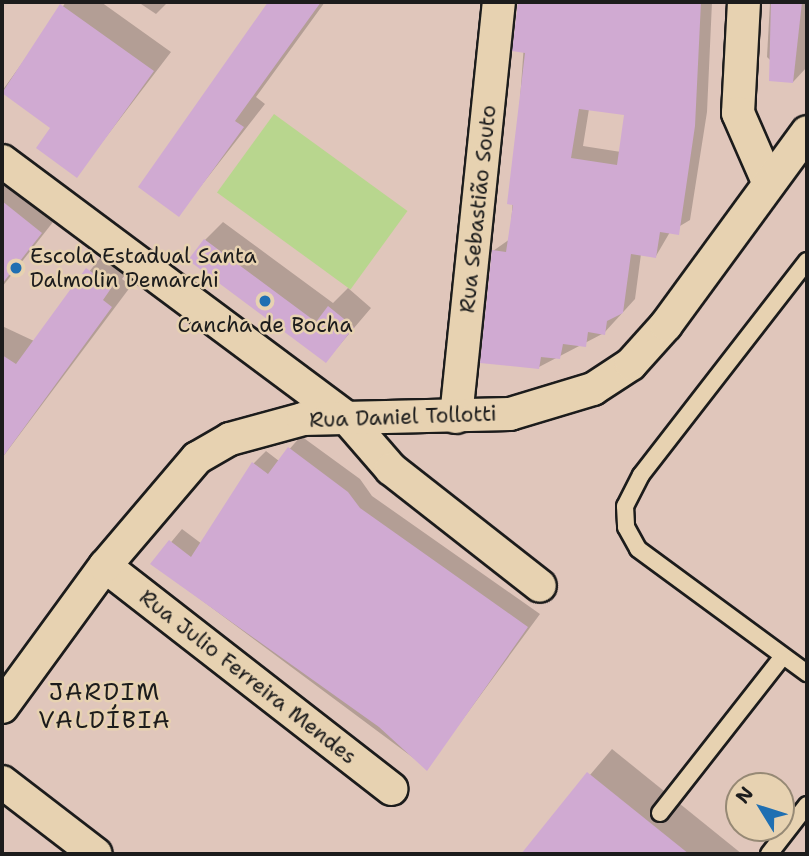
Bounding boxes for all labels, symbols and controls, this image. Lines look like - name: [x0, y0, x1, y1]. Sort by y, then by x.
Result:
- street label: Rua Sebastião Souto: [455, 104, 501, 314]
- place label: Escola Estadual Santa Dalmolin Demarchi: [30, 243, 257, 293]
- marker: Escola Estadual Santa Dalmolin Demarchi: [8, 260, 24, 276]
- marker: Cancha de Bocha: [257, 293, 273, 309]
- place label: Cancha de Bocha: [178, 312, 352, 338]
- street label: Rua Daniel Tollotti: [309, 401, 497, 433]
- street label: Rua Julio Ferreira Mendes: [134, 584, 362, 770]
- district label: JARDIM VALDÍBIA: [39, 679, 171, 735]
- north arrow: [725, 772, 795, 842]
- text: N: [730, 781, 759, 809]

